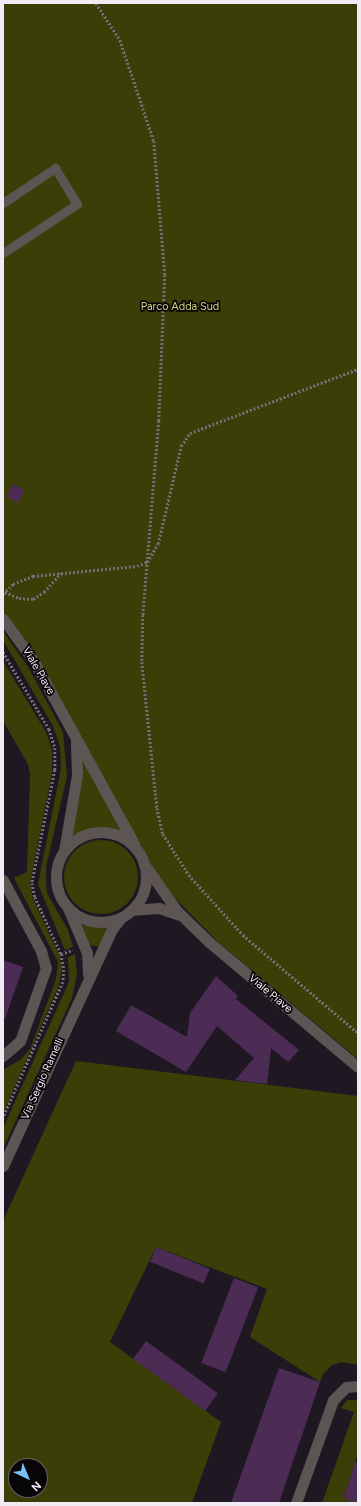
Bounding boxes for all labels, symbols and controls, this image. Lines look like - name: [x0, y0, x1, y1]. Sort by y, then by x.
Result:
- park label: Parco Adda Sud: [141, 300, 219, 314]
- street label: Viale Piave: [19, 645, 57, 697]
- street label: Viale Piave: [245, 972, 295, 1016]
- street label: Via Sergio Ramelli: [19, 1036, 67, 1122]
- north arrow: [8, 1458, 48, 1498]
- text: N: [28, 1479, 44, 1494]

